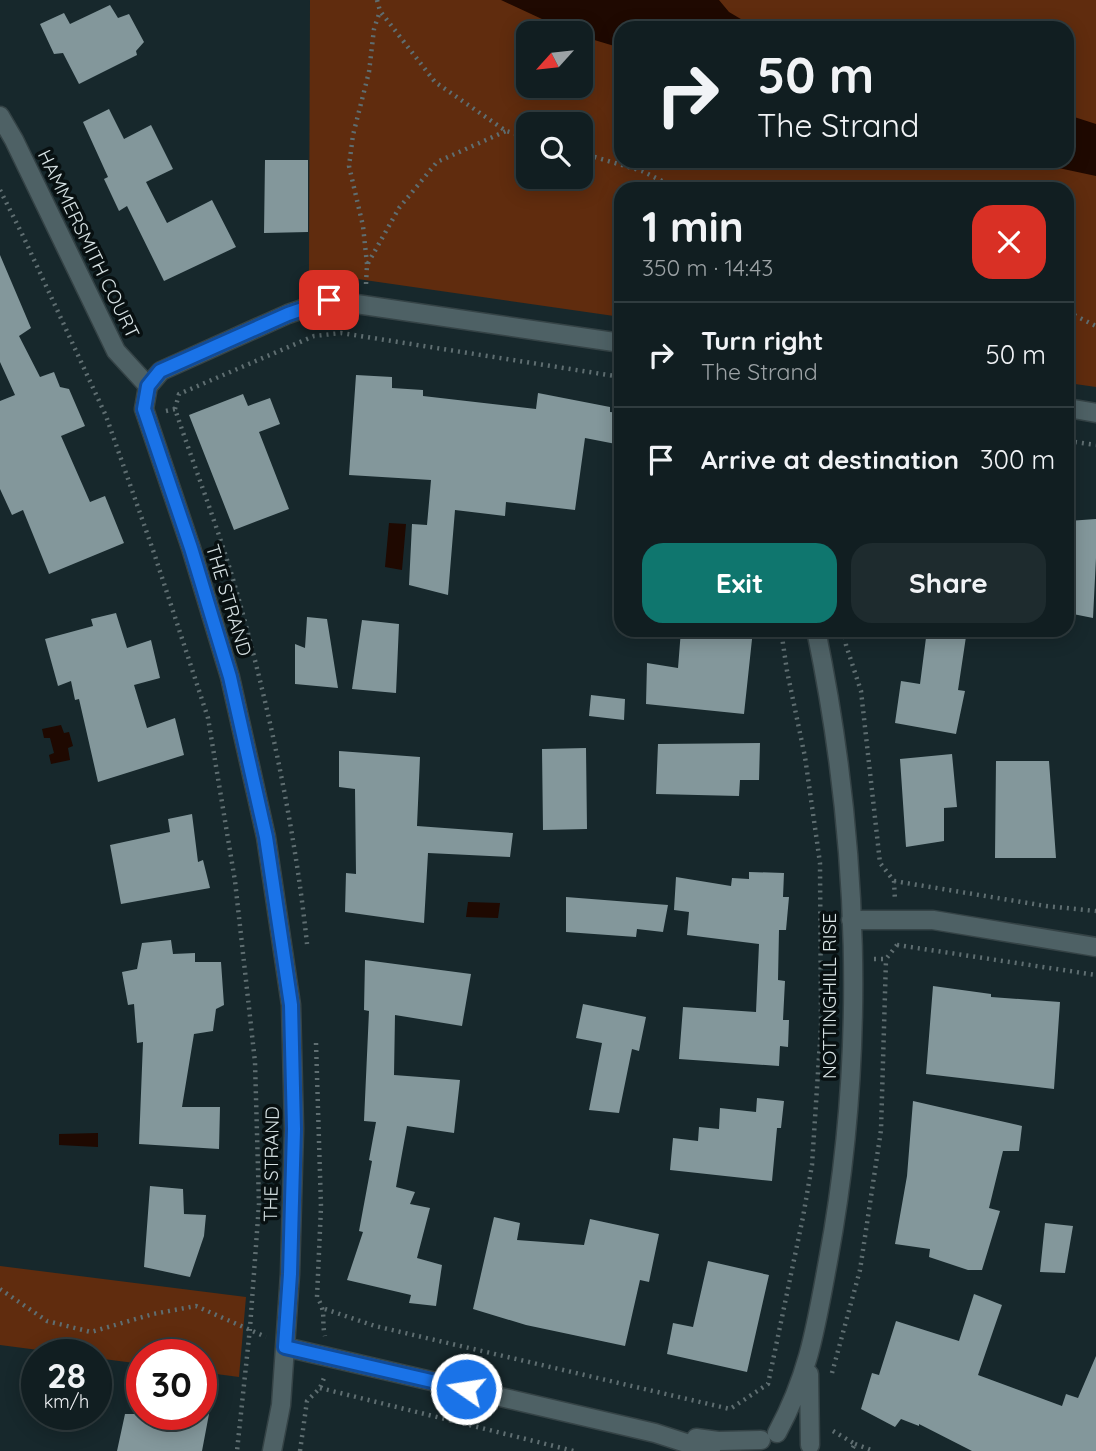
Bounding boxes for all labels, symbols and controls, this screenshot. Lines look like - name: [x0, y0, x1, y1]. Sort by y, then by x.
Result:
- north arrow: [516, 21, 593, 98]
- map controls: [516, 21, 593, 189]
- text: 50 m: [757, 44, 874, 105]
- icon: right: [642, 49, 733, 140]
- text: The Strand: [757, 105, 919, 145]
- button: search: [516, 112, 593, 189]
- street label: HAMMERSMITH COURT: [33, 146, 145, 342]
- text: 1 min: [642, 200, 744, 253]
- button: close: [972, 205, 1046, 279]
- text: 350 m · 14:43: [642, 253, 773, 282]
- pin: [299, 270, 359, 330]
- icon: arrive: [310, 281, 348, 319]
- text: Turn right: [701, 324, 823, 357]
- icon: right: [642, 336, 680, 374]
- text: 50 m: [986, 338, 1046, 371]
- text: The Strand: [701, 357, 818, 386]
- icon: arrive: [642, 441, 680, 479]
- text: Arrive at destination: [701, 443, 959, 476]
- text: 300 m: [980, 443, 1055, 476]
- street label: THE STRAND: [201, 541, 257, 659]
- button: Exit: [642, 543, 837, 623]
- button: Share: [851, 543, 1046, 623]
- street label: NOTTINGHILL RISE: [817, 913, 841, 1079]
- street label: THE STRAND: [258, 1106, 284, 1222]
- speed limit sign: 30: [126, 1339, 217, 1430]
- position arrow: [429, 1352, 503, 1426]
- text: 28: [47, 1353, 86, 1397]
- text: km/h: [44, 1390, 89, 1413]

